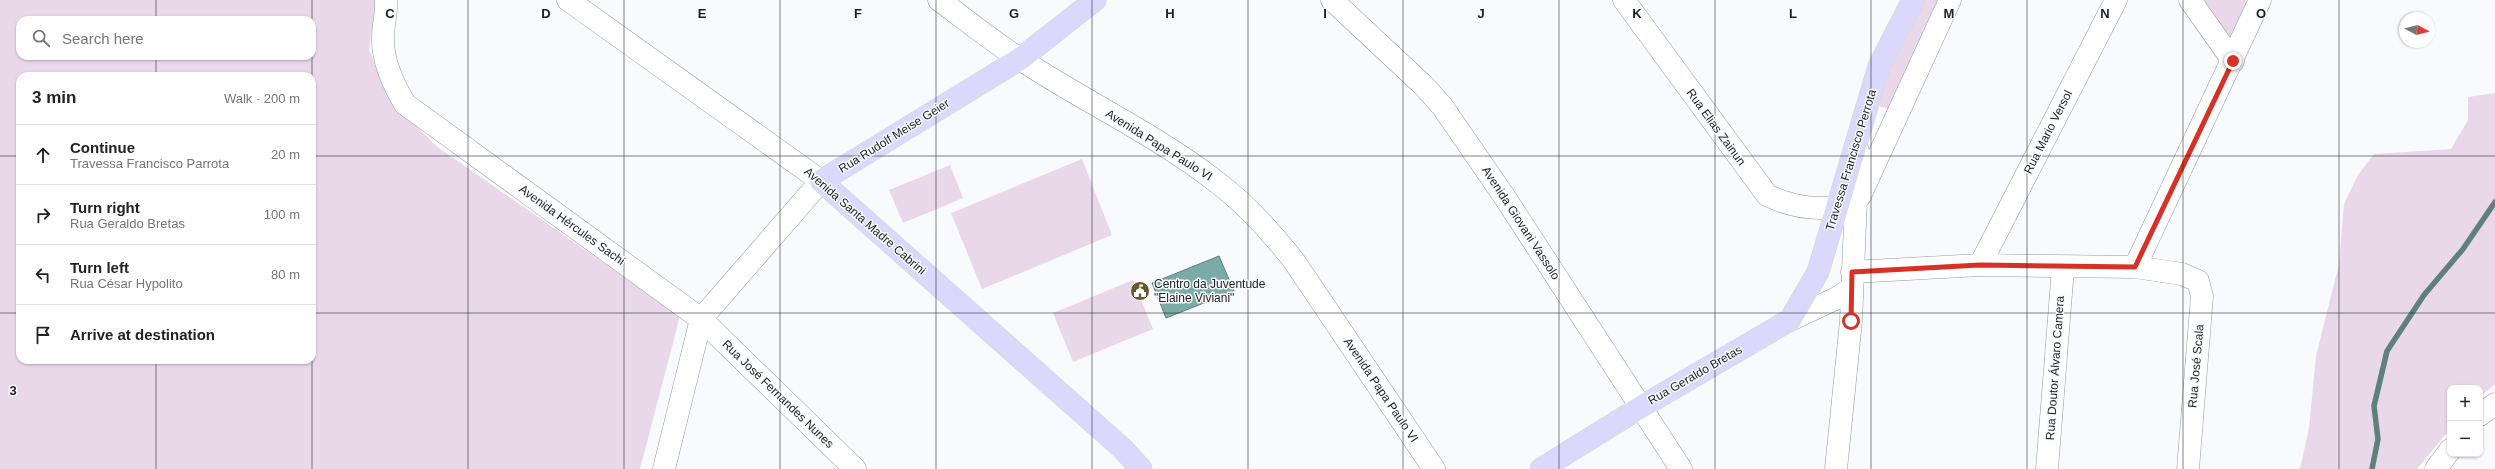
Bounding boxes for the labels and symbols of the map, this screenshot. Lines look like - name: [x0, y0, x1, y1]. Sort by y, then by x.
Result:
- text: C: [385, 6, 395, 21]
- text: D: [541, 6, 551, 21]
- text: E: [698, 6, 707, 21]
- text: F: [854, 6, 862, 21]
- text: G: [1009, 6, 1019, 21]
- text: H: [1165, 6, 1175, 21]
- text: I: [1323, 6, 1327, 21]
- text: J: [1477, 6, 1485, 21]
- text: K: [1632, 6, 1642, 21]
- text: L: [1789, 6, 1797, 21]
- text: M: [1944, 6, 1954, 21]
- text: N: [2100, 6, 2110, 21]
- text: O: [2256, 6, 2266, 21]
- north arrow: [2399, 12, 2435, 48]
- route end: [2224, 52, 2242, 70]
- street label: Rua Elias Zainun: [1683, 86, 1749, 168]
- street label: Travessa Francisco Perrota: [1823, 87, 1879, 232]
- street label: Rua Mario Versol: [2021, 88, 2075, 176]
- street label: Rua Rudolf Meise Geier: [836, 96, 952, 176]
- street label: Avenida Papa Paulo VI: [1103, 106, 1215, 184]
- street label: Avenida Santa Madre Cabrini: [801, 164, 929, 278]
- street label: Avenida Giovani Vassolo: [1479, 164, 1563, 283]
- street label: Avenida Hércules Sachi: [516, 182, 628, 268]
- place label: Centro da Juventude "Elaine Viviani": [1154, 277, 1266, 305]
- public building icon: Centro da Juventude "Elaine Viviani": [1129, 280, 1151, 302]
- street label: Rua Doutor Álvaro Camera: [2042, 295, 2067, 441]
- route start: [1842, 312, 1860, 330]
- street label: Rua José Scala: [2185, 323, 2207, 408]
- street label: Avenida Papa Paulo VI: [1341, 335, 1421, 445]
- street label: Rua José Fernandes Nunes: [719, 337, 837, 451]
- street label: Rua Geraldo Bretas: [1646, 342, 1744, 408]
- text: 3: [9, 383, 17, 398]

